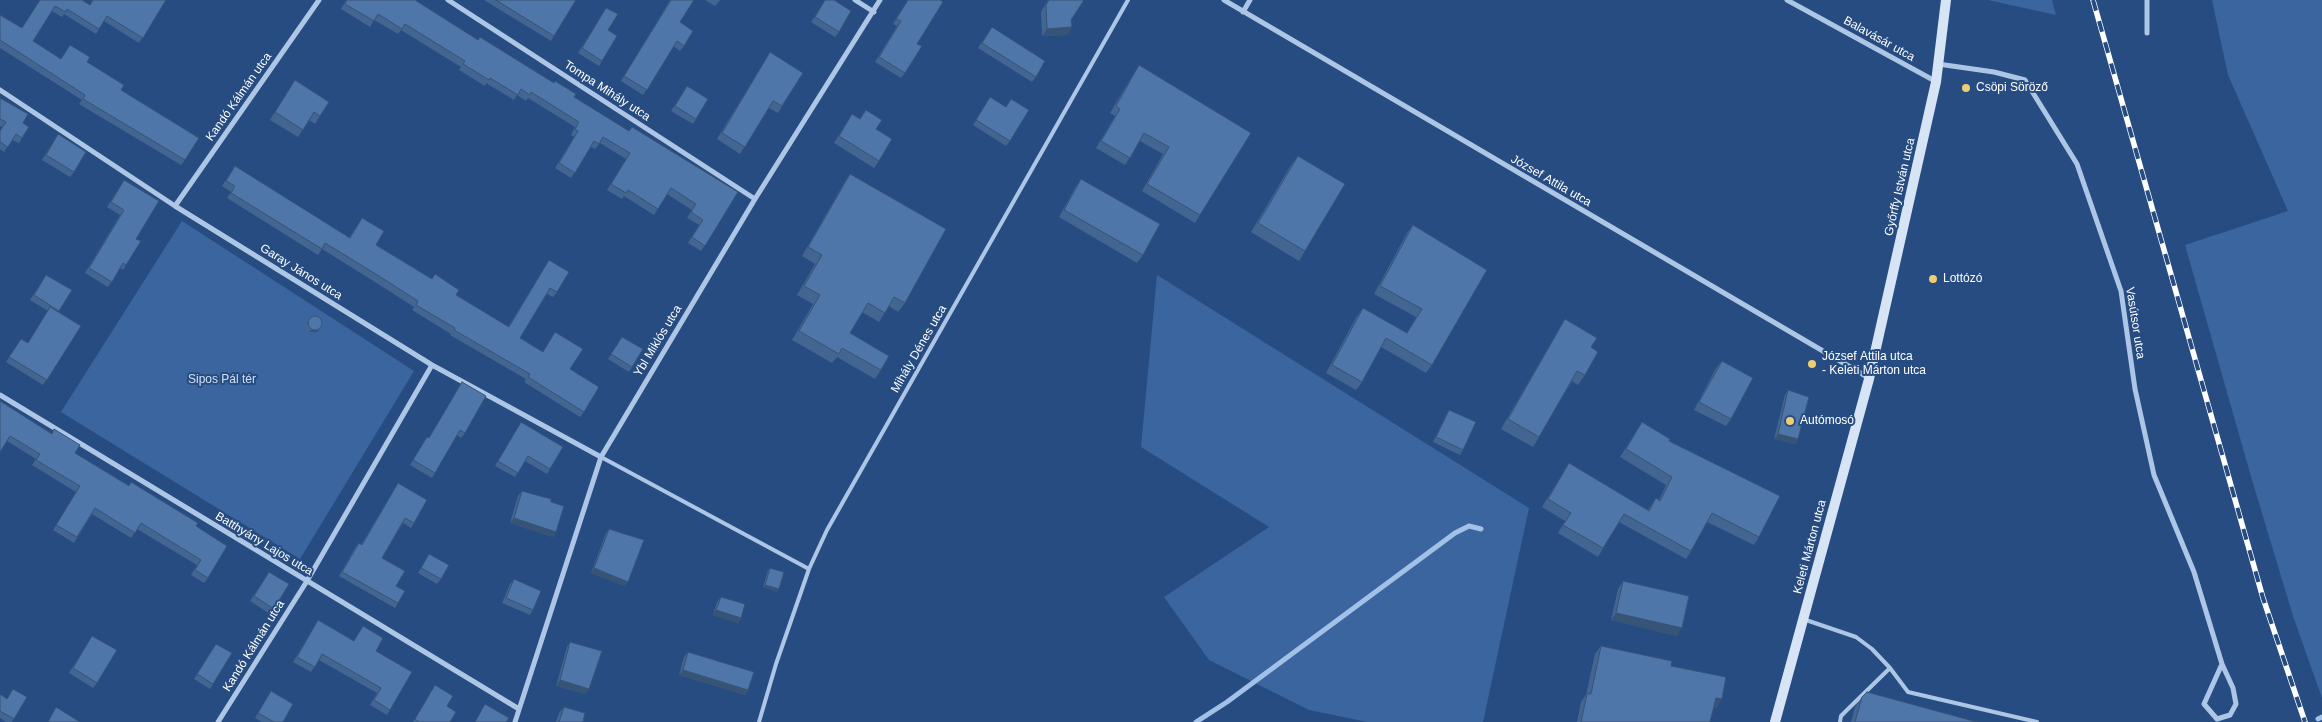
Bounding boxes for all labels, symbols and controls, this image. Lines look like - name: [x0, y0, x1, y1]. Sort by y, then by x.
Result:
- street label: Balavásár utca: [1841, 13, 1917, 65]
- street label: Kandó Kálmán utca: [203, 50, 275, 144]
- street label: Tompa Mihály utca: [561, 58, 653, 124]
- place label: Csöpi Söröző: [1976, 81, 2048, 95]
- marker: Csöpi Söröző: [1960, 82, 1972, 94]
- street label: Győrffy István utca: [1882, 137, 1918, 237]
- street label: József Attila utca: [1508, 152, 1594, 210]
- street label: Garay János utca: [257, 241, 345, 303]
- place label: Lottózó: [1943, 272, 1982, 286]
- marker: Lottózó: [1927, 273, 1939, 285]
- street label: Vasútsor utca: [2122, 286, 2148, 360]
- street label: Ybl Miklós utca: [631, 303, 685, 379]
- street label: Mihály Dénes utca: [888, 303, 950, 395]
- place label: József Attila utca - Keleti Márton utca: [1822, 350, 1926, 378]
- marker: József Attila utca - Keleti Márton utca: [1806, 358, 1818, 370]
- park label: Sipos Pál tér: [188, 373, 256, 387]
- place label: Autómosó: [1800, 414, 1854, 428]
- marker: Autómosó: [1784, 415, 1796, 427]
- street label: Keleti Márton utca: [1791, 498, 1829, 596]
- street label: Batthyány Lajos utca: [213, 509, 315, 579]
- street label: Kandó Kálmán utca: [220, 598, 288, 694]

